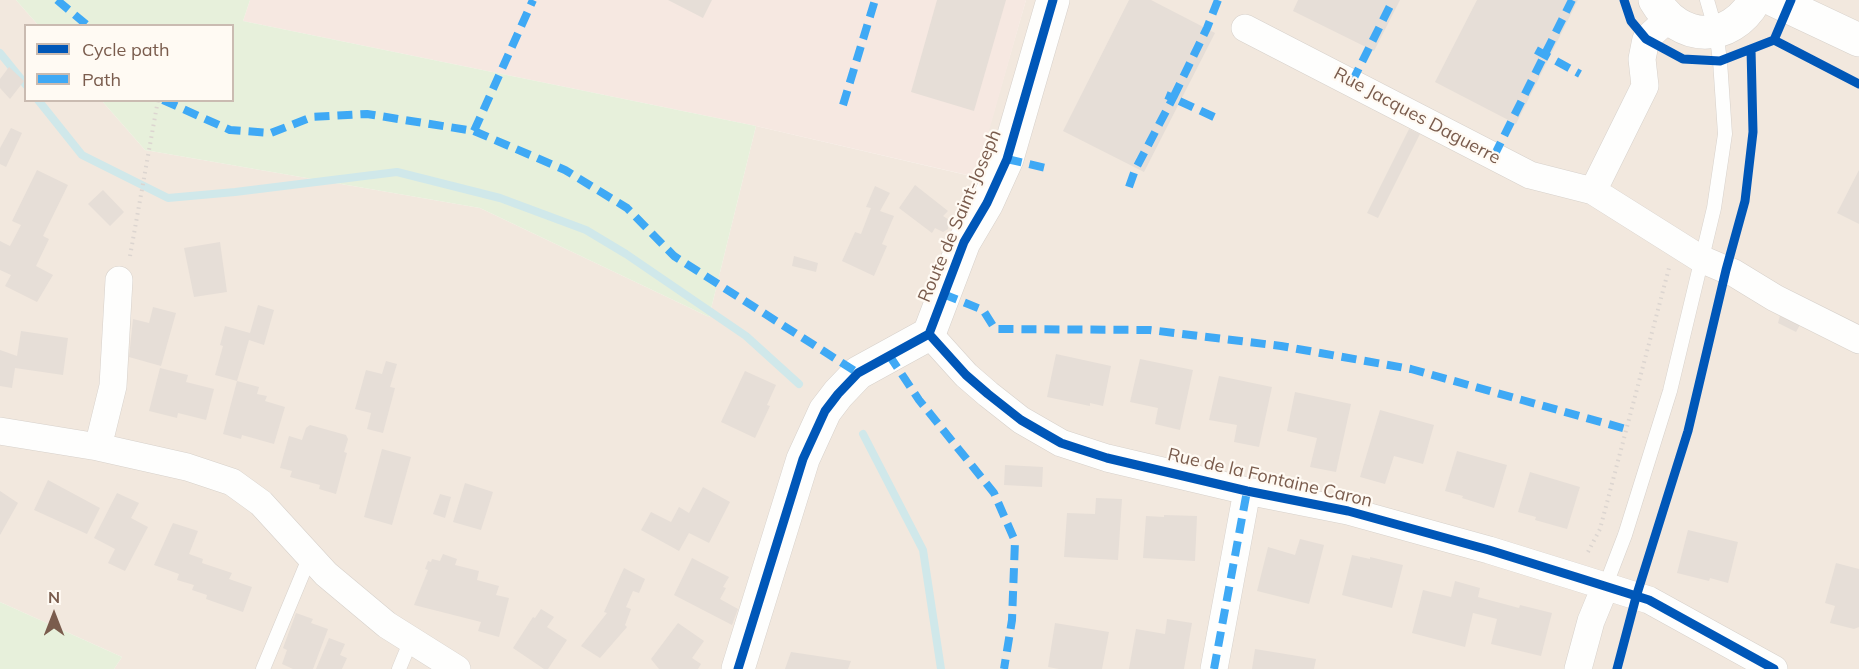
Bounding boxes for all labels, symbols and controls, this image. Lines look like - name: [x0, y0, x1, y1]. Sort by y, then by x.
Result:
- legend: [24, 24, 234, 102]
- text: Cycle path: [82, 38, 169, 61]
- street label: Rue Jacques Daguerre: [1330, 63, 1504, 169]
- text: Path: [82, 68, 121, 91]
- street label: Route de Saint-Joseph: [914, 126, 1006, 306]
- street label: Rue de la Fontaine Caron: [1166, 444, 1374, 512]
- north arrow: [24, 585, 84, 645]
- text: N: [48, 587, 60, 607]

